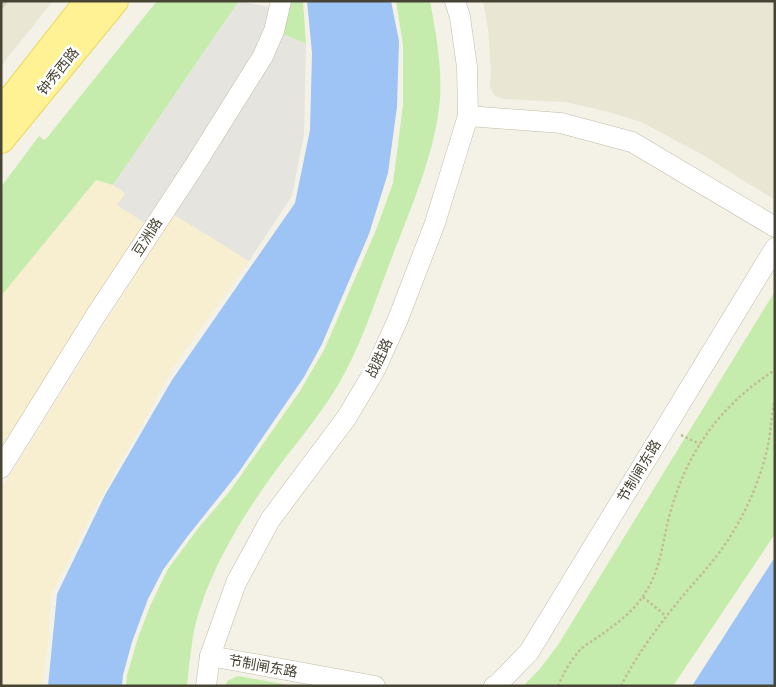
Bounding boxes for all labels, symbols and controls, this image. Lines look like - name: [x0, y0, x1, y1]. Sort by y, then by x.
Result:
- street label: 钟秀西路: [33, 43, 83, 99]
- street label: 豆洲路: [127, 214, 167, 260]
- street label: 战胜路: [361, 335, 397, 381]
- street label: 节制闸东路: [612, 436, 666, 506]
- street label: 节制闸东路: [227, 650, 299, 682]

